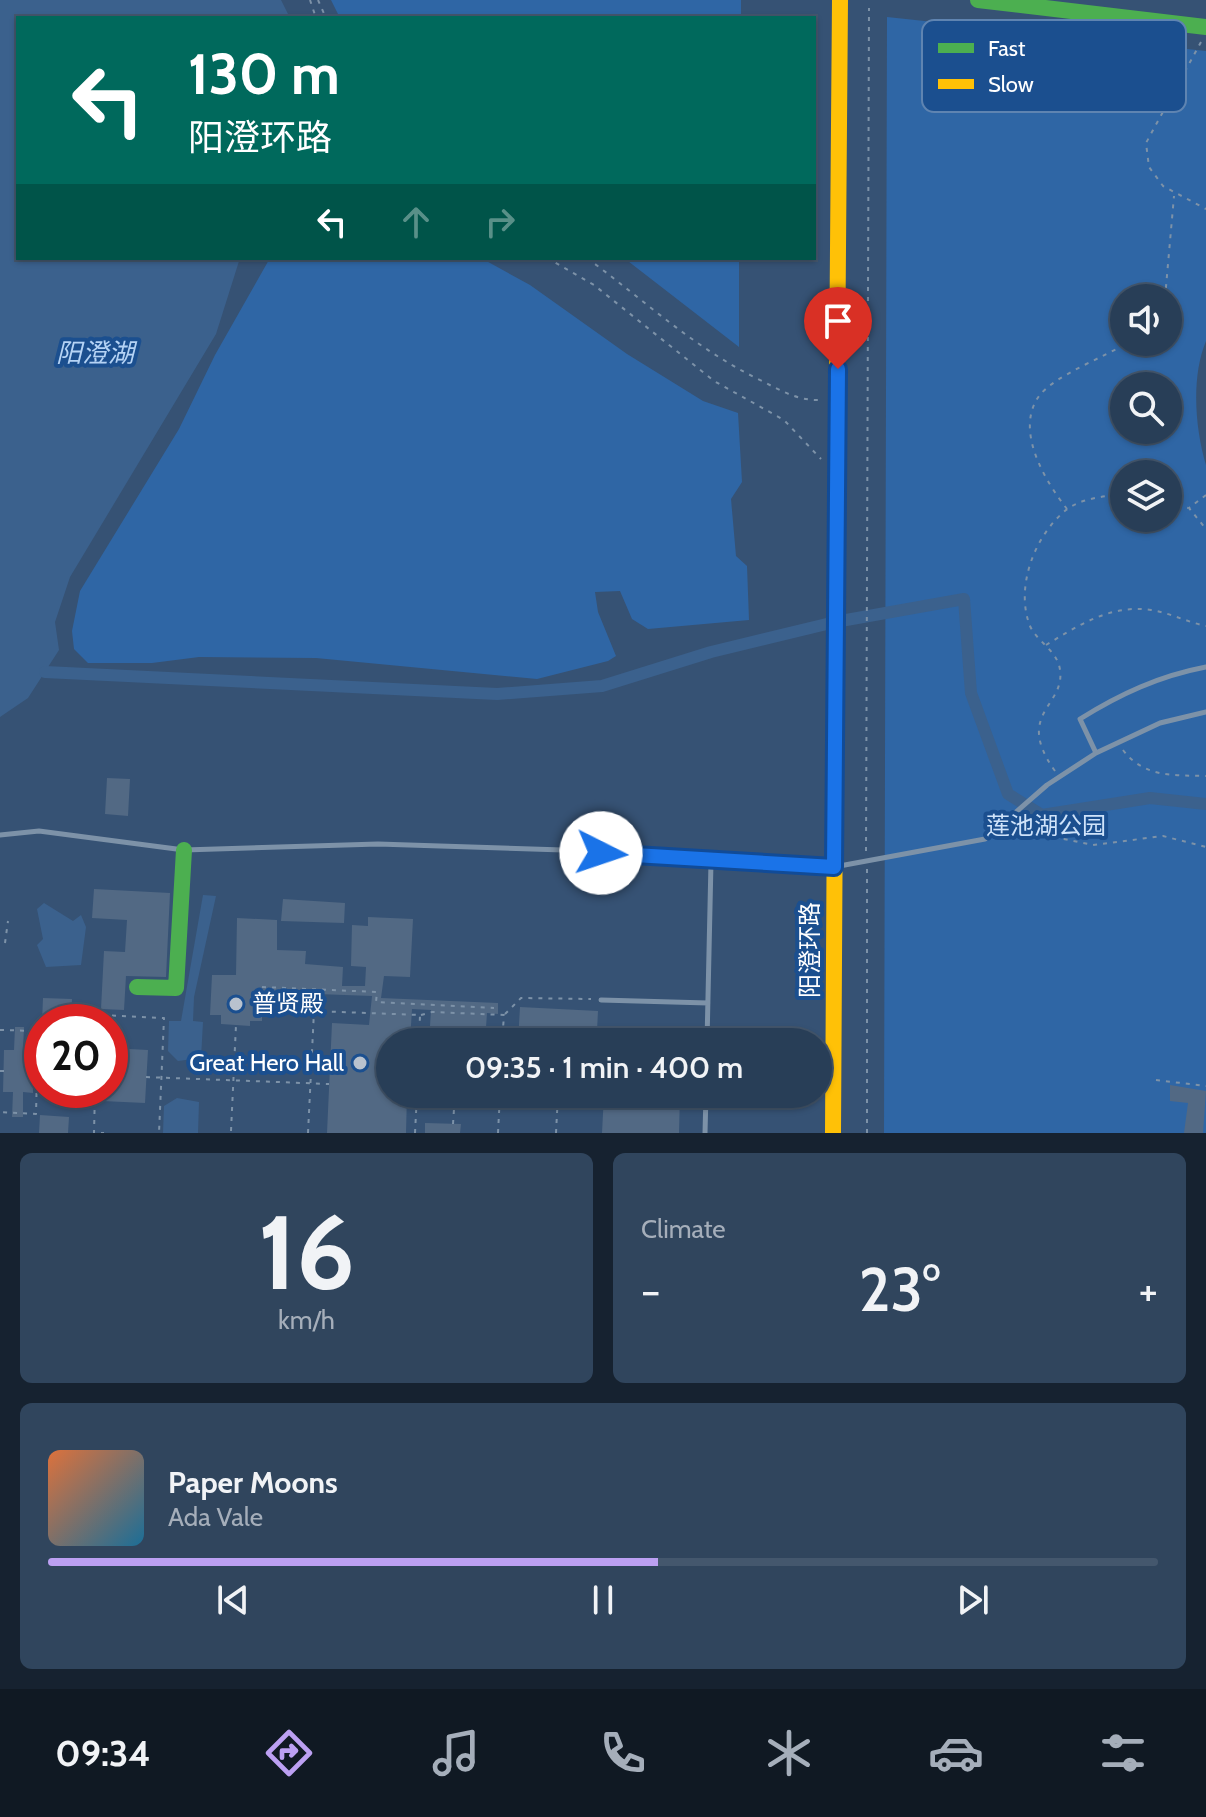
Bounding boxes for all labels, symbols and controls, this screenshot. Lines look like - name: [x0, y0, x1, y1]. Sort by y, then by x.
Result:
- legend: [922, 20, 1186, 112]
- text: Fast: [988, 35, 1026, 62]
- text: 130 m: [188, 40, 340, 108]
- icon: left: [56, 48, 160, 152]
- text: Slow: [988, 71, 1034, 98]
- text: 阳澄环路: [188, 115, 332, 159]
- icon: left: [310, 200, 354, 244]
- icon: ahead: [394, 200, 438, 244]
- icon: right: [478, 200, 522, 244]
- map controls: [1110, 284, 1182, 532]
- button: sound: [1110, 284, 1182, 356]
- pin: [804, 287, 872, 369]
- icon: arrive: [816, 299, 860, 343]
- water label: 阳澄湖: [56, 337, 138, 369]
- button: search: [1110, 372, 1182, 444]
- button: layers: [1110, 460, 1182, 532]
- position arrow: [559, 811, 643, 895]
- park label: 莲池湖公园: [986, 811, 1106, 840]
- street label: 阳澄环路: [795, 902, 824, 998]
- place label: 普贤殿: [252, 989, 324, 1018]
- marker: 普贤殿: [227, 995, 245, 1013]
- speed limit sign: 20: [24, 1004, 128, 1108]
- place label: Great Hero Hall: [189, 1048, 344, 1077]
- text: 09:35 · 1 min · 400 m: [465, 1049, 743, 1086]
- marker: Great Hero Hall: [351, 1054, 369, 1072]
- text: 16: [258, 1189, 355, 1315]
- text: Climate: [641, 1213, 726, 1245]
- text: 23°: [859, 1253, 940, 1326]
- text: −: [641, 1264, 660, 1317]
- text: +: [1139, 1264, 1158, 1317]
- text: km/h: [278, 1304, 335, 1336]
- text: Paper Moons: [168, 1464, 338, 1501]
- text: Ada Vale: [168, 1501, 263, 1533]
- icon: previous: [211, 1578, 255, 1622]
- icon: pause: [581, 1578, 625, 1622]
- icon: next: [951, 1578, 995, 1622]
- icon: directions: [261, 1725, 317, 1781]
- icon: music: [428, 1725, 484, 1781]
- icon: phone: [595, 1725, 651, 1781]
- icon: climate: [761, 1725, 817, 1781]
- icon: car: [928, 1725, 984, 1781]
- icon: filters: [1095, 1725, 1151, 1781]
- text: 09:34: [55, 1731, 151, 1775]

